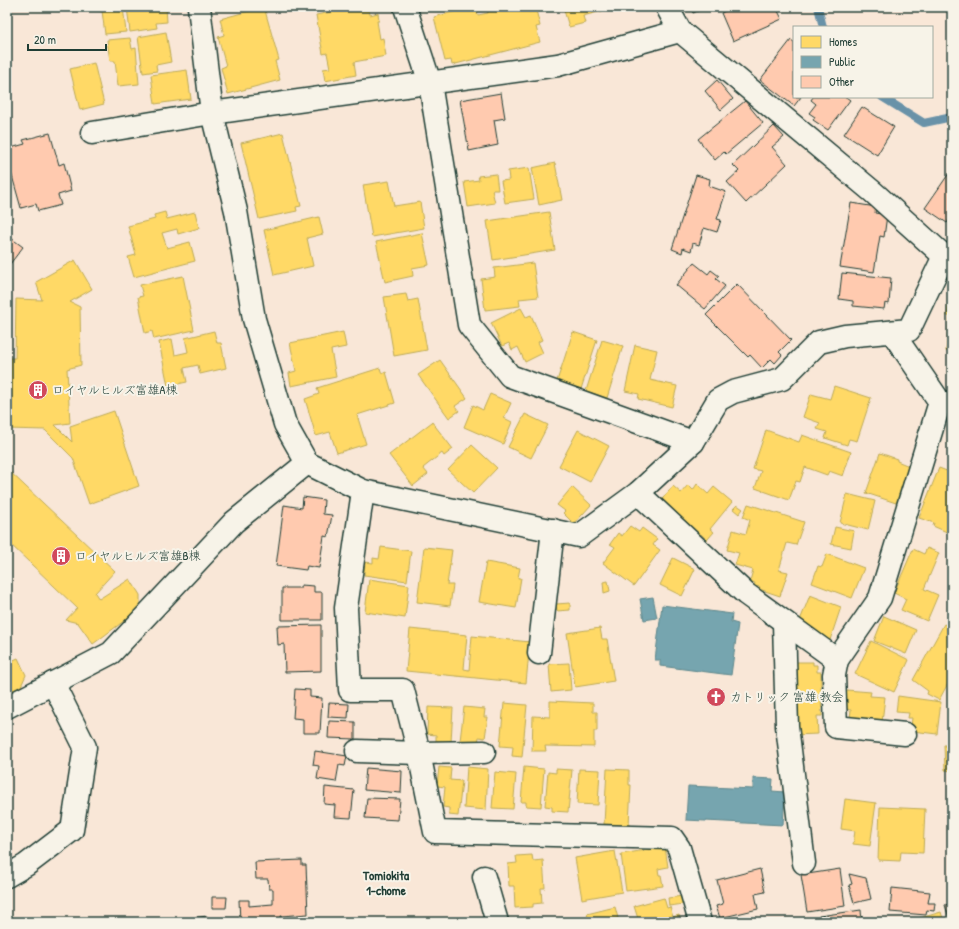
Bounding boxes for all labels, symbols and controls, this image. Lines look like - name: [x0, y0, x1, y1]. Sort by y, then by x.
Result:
- scale bar: [28, 26, 106, 52]
- legend: [793, 26, 933, 98]
- text: 20 m: [34, 31, 56, 48]
- text: Homes: [829, 33, 857, 50]
- text: Public: [829, 53, 855, 70]
- text: Other: [829, 73, 855, 90]
- building icon: ロイヤルヒルズ富雄A棟: [27, 379, 49, 401]
- place label: ロイヤルヒルズ富雄A棟: [52, 381, 177, 398]
- building icon: ロイヤルヒルズ富雄B棟: [50, 545, 72, 567]
- place label: ロイヤルヒルズ富雄B棟: [75, 547, 201, 564]
- church icon: カトリック 富雄 教会: [705, 686, 727, 708]
- place label: カトリック 富雄 教会: [730, 688, 844, 705]
- district label: Tomiokita 1-chome: [362, 866, 410, 899]

